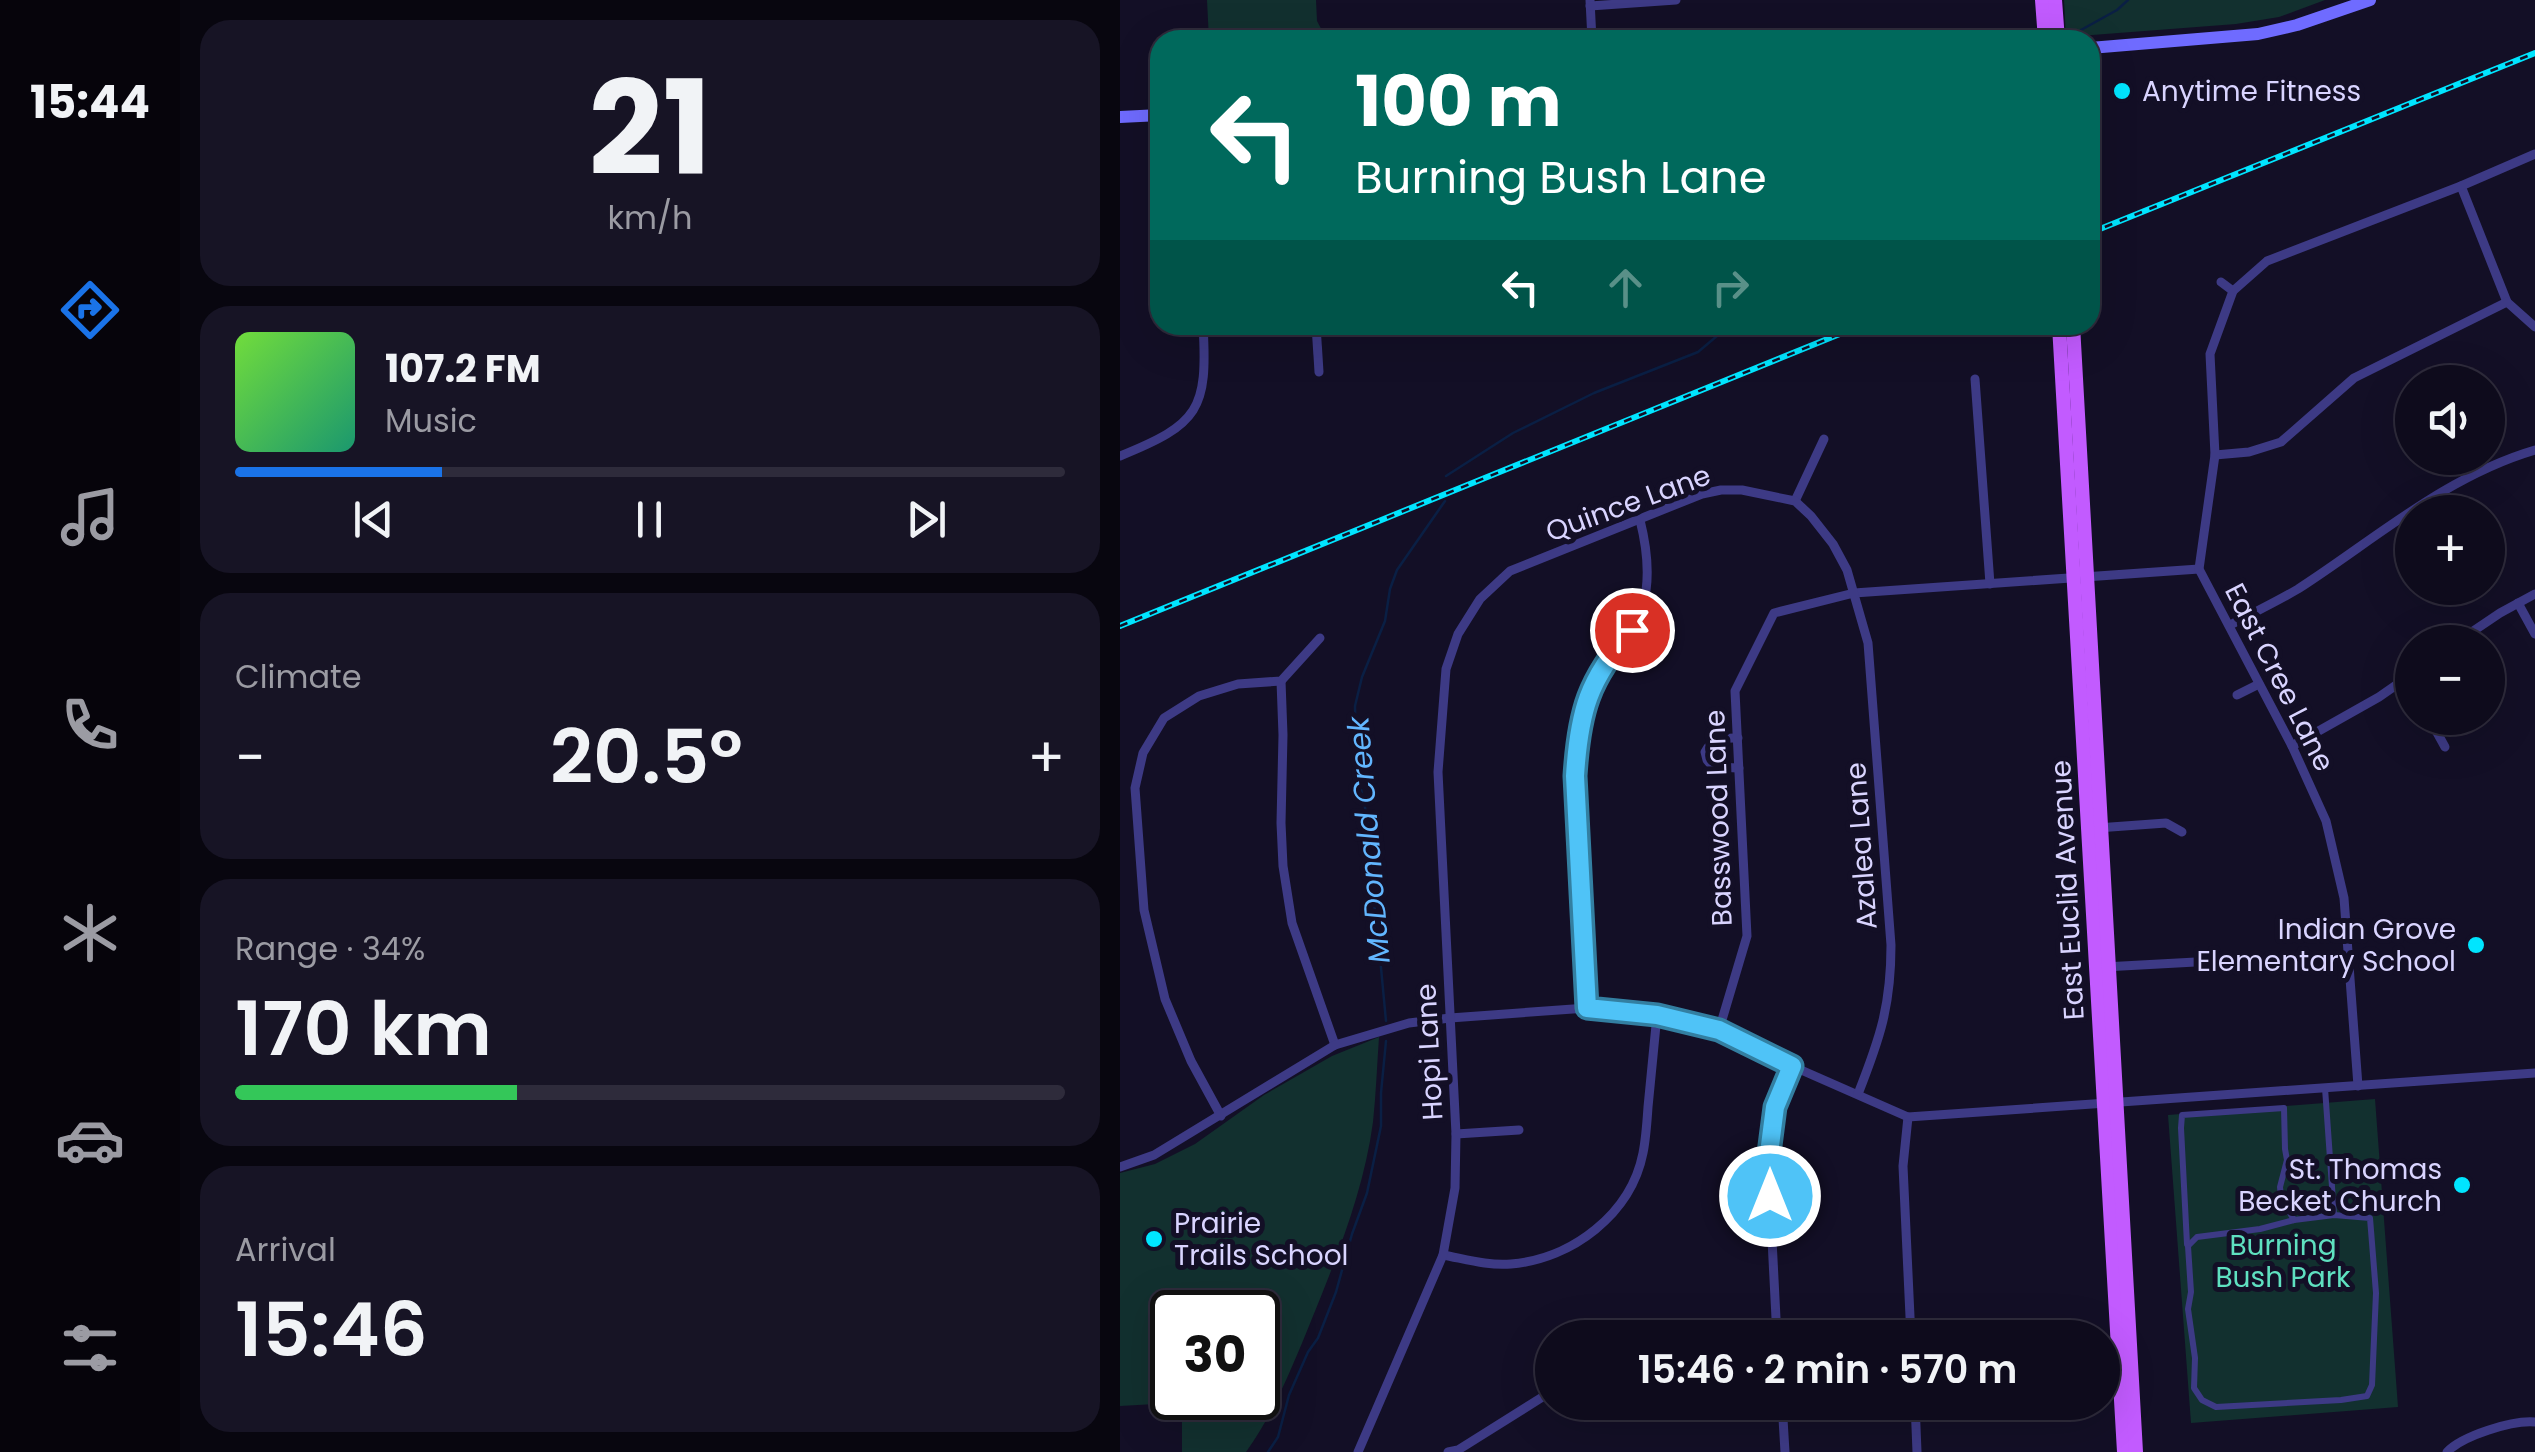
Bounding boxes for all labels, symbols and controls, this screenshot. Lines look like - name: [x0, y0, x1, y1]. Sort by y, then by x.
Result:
- text: 21: [588, 37, 712, 220]
- text: 100 m: [1355, 52, 1562, 151]
- icon: left: [1190, 70, 1320, 200]
- text: 15:44: [30, 71, 150, 134]
- place label: Anytime Fitness: [2142, 72, 2361, 111]
- marker: Anytime Fitness: [2111, 80, 2133, 102]
- text: Burning Bush Lane: [1355, 146, 1767, 209]
- text: km/h: [607, 195, 693, 240]
- icon: left: [1493, 260, 1548, 315]
- icon: ahead: [1598, 260, 1653, 315]
- icon: right: [1703, 260, 1758, 315]
- icon: directions: [55, 275, 125, 345]
- text: 107.2 FM: [385, 342, 541, 395]
- map controls: [2395, 365, 2505, 735]
- button: sound: [2395, 365, 2505, 475]
- text: Music: [385, 398, 477, 443]
- street label: Quince Lane: [1540, 456, 1716, 551]
- icon: music: [55, 482, 125, 552]
- icon: previous: [346, 492, 401, 547]
- icon: pause: [622, 492, 677, 547]
- icon: next: [899, 492, 954, 547]
- button: +: [2395, 495, 2505, 605]
- street label: East Cree Lane: [2215, 577, 2344, 778]
- pin: [1590, 588, 1675, 673]
- icon: arrive: [1605, 603, 1660, 658]
- button: −: [2395, 625, 2505, 735]
- text: Climate: [235, 654, 362, 699]
- icon: phone: [55, 690, 125, 760]
- text: 20.5°: [550, 704, 743, 809]
- street label: Basswood Lane: [1695, 709, 1742, 927]
- water label: McDonald Creek: [1336, 713, 1401, 965]
- text: −: [235, 719, 265, 796]
- text: +: [1027, 719, 1065, 796]
- street label: East Euclid Avenue: [2041, 759, 2094, 1021]
- street label: Azalea Lane: [1836, 761, 1887, 931]
- icon: climate: [55, 898, 125, 968]
- place label: Indian Grove Elementary School: [2196, 910, 2456, 981]
- text: Range · 34%: [235, 926, 425, 971]
- marker: Indian Grove Elementary School: [2465, 934, 2487, 956]
- text: 170 km: [235, 976, 492, 1081]
- street label: Hopi Lane: [1406, 983, 1453, 1121]
- icon: car: [55, 1105, 125, 1175]
- position arrow: [1718, 1144, 1822, 1248]
- place label: St. Thomas Becket Church: [2238, 1150, 2442, 1221]
- marker: St. Thomas Becket Church: [2451, 1174, 2473, 1196]
- place label: Prairie Trails School: [1174, 1204, 1348, 1275]
- park label: Burning Bush Park: [2215, 1226, 2351, 1297]
- text: Arrival: [235, 1227, 336, 1272]
- marker: Prairie Trails School: [1143, 1228, 1165, 1250]
- text: 15:46: [235, 1277, 428, 1382]
- speed limit sign: 30: [1150, 1290, 1280, 1420]
- icon: filters: [55, 1313, 125, 1383]
- text: 15:46 · 2 min · 570 m: [1638, 1343, 2017, 1396]

